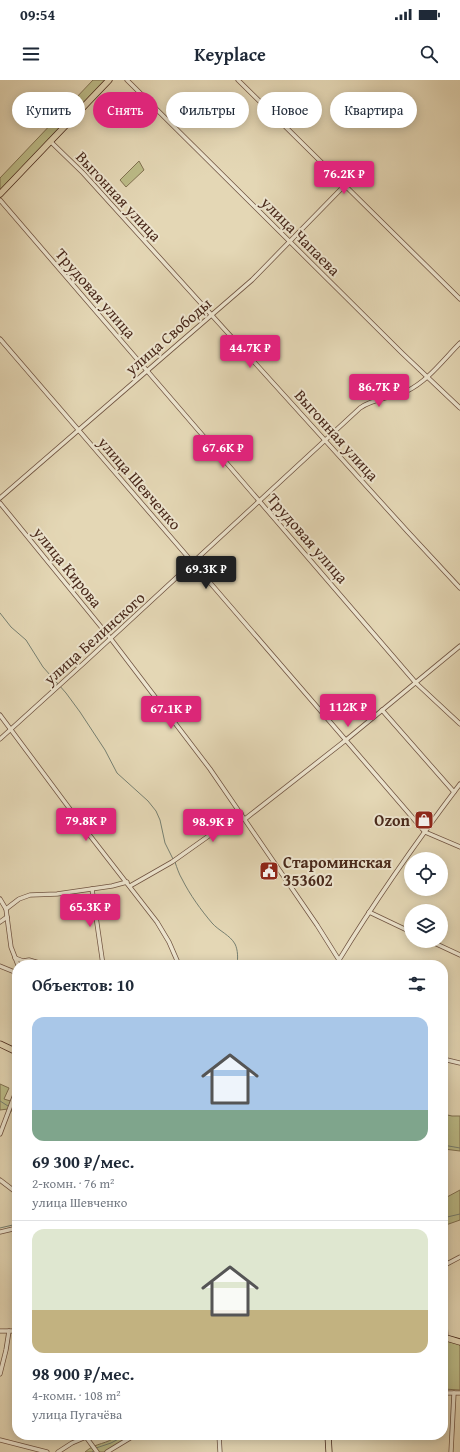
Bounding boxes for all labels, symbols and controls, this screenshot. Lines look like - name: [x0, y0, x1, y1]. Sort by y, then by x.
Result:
- text: 09:54: [20, 4, 55, 25]
- text: Keyplace: [194, 41, 266, 68]
- icon: menu: [20, 43, 42, 65]
- icon: search: [418, 43, 440, 65]
- chip: Купить: [12, 92, 85, 128]
- chip: Снять: [93, 92, 158, 128]
- chip: Фильтры: [166, 92, 249, 128]
- chip: Новое: [257, 92, 322, 128]
- chip: Квартира: [330, 92, 417, 128]
- street label: Выгонная улица: [71, 145, 168, 247]
- pin: 76.2K ₽: [307, 161, 381, 195]
- text: 76.2K ₽: [323, 164, 365, 183]
- street label: улица Чапаева: [255, 190, 346, 281]
- street label: Трудовая улица: [50, 243, 142, 344]
- street label: улица Свободы: [119, 292, 216, 381]
- pin: 44.7K ₽: [213, 335, 287, 369]
- text: 44.7K ₽: [229, 338, 271, 357]
- pin: 86.7K ₽: [342, 374, 416, 408]
- text: 86.7K ₽: [358, 377, 400, 396]
- street label: Выгонная улица: [289, 384, 385, 486]
- street label: улица Шевченко: [92, 430, 188, 535]
- pin: 67.6K ₽: [186, 435, 260, 469]
- text: 67.6K ₽: [202, 438, 244, 457]
- street label: Трудовая улица: [262, 488, 354, 589]
- street label: улица Кирова: [27, 520, 108, 613]
- pin: 69.3K ₽: [169, 556, 243, 590]
- text: 69.3K ₽: [185, 559, 227, 578]
- street label: улица Белинского: [37, 586, 150, 691]
- pin: 112K ₽: [315, 694, 381, 728]
- pin: 67.1K ₽: [134, 696, 208, 730]
- text: 112K ₽: [329, 697, 367, 716]
- text: 67.1K ₽: [150, 699, 192, 718]
- pin: 79.8K ₽: [49, 808, 123, 842]
- place label: Ozon: [374, 808, 411, 832]
- pin: 98.9K ₽: [176, 809, 250, 843]
- shop icon: Ozon: [413, 809, 435, 831]
- text: 79.8K ₽: [65, 811, 107, 830]
- text: 98.9K ₽: [192, 812, 234, 831]
- place label: Староминская 353602: [283, 850, 392, 892]
- map controls: [404, 852, 448, 948]
- button: locate: [404, 852, 448, 896]
- public building icon: Староминская 353602: [258, 860, 280, 882]
- pin: 65.3K ₽: [53, 894, 127, 928]
- text: 65.3K ₽: [69, 897, 111, 916]
- button: layers: [404, 904, 448, 948]
- text: Объектов: 10: [32, 972, 134, 997]
- icon: filters: [406, 973, 428, 995]
- icon: home: [194, 1043, 266, 1115]
- text: 69 300 ₽/мес.: [32, 1149, 134, 1174]
- text: 2-комн. · 76 m²: [32, 1174, 114, 1193]
- text: улица Шевченко: [32, 1193, 127, 1212]
- icon: home: [194, 1255, 266, 1327]
- text: 98 900 ₽/мес.: [32, 1361, 134, 1386]
- text: 4-комн. · 108 m²: [32, 1386, 121, 1405]
- text: улица Пугачёва: [32, 1405, 122, 1424]

